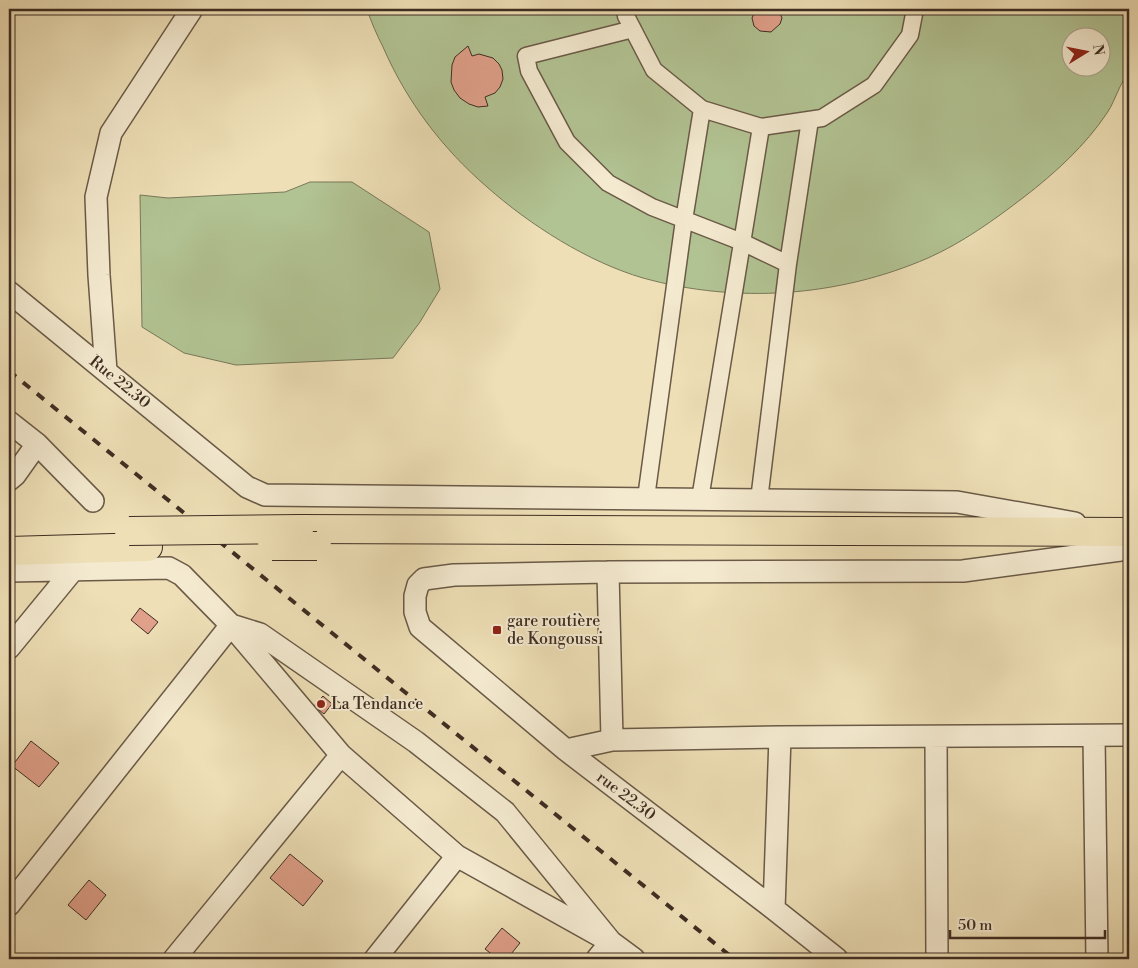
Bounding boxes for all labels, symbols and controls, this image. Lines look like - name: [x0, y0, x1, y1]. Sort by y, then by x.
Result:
- north arrow: [1060, 28, 1110, 78]
- text: N: [1088, 43, 1108, 57]
- street label: Rue 22.30: [85, 351, 155, 413]
- place label: gare routière de Kongoussi: [507, 611, 603, 649]
- marker: gare routière de Kongoussi: [491, 624, 503, 636]
- place label: La Tendance: [331, 694, 423, 714]
- marker: La Tendance: [315, 698, 327, 710]
- street label: rue 22.30: [592, 767, 660, 825]
- scale bar: [950, 908, 1106, 940]
- text: 50 m: [958, 916, 992, 935]

